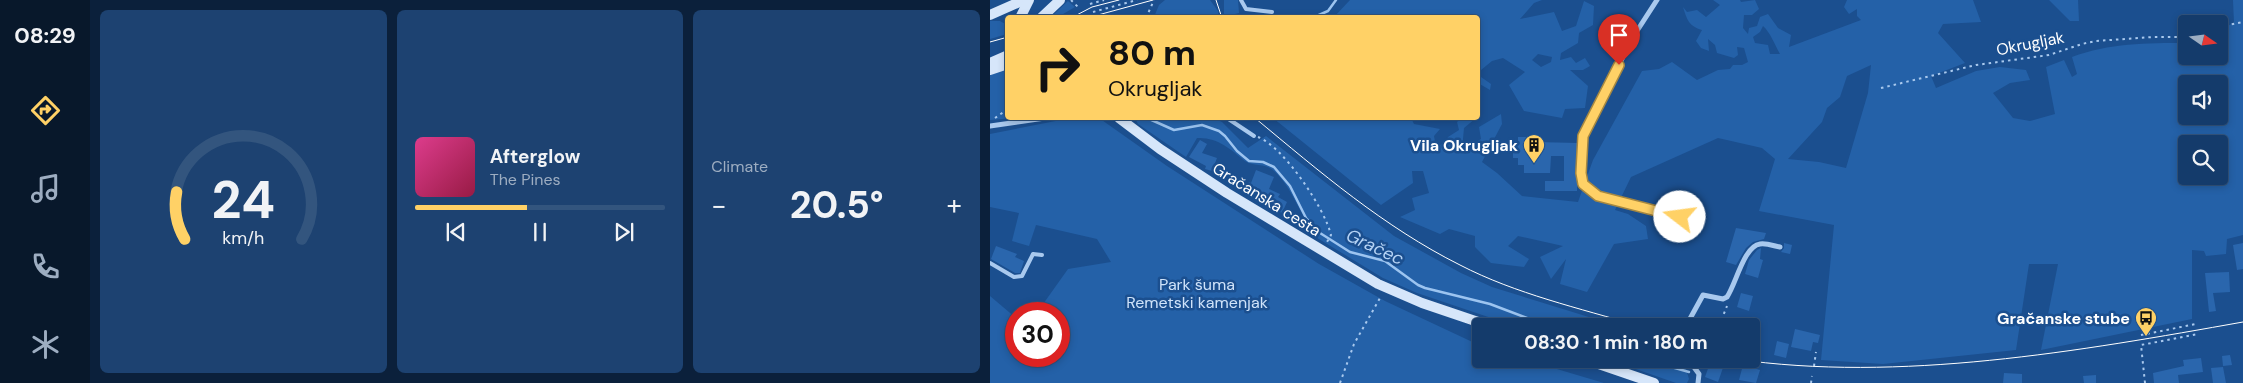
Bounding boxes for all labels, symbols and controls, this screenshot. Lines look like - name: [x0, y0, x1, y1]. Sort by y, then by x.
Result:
- pin: [1598, 14, 1640, 65]
- north arrow: [2178, 15, 2228, 65]
- map controls: [2178, 15, 2228, 185]
- text: 08:29: [14, 21, 76, 50]
- icon: arrive: [1605, 21, 1633, 49]
- street label: Okrugljak: [1994, 27, 2066, 60]
- text: 80 m: [1108, 30, 1196, 76]
- icon: right: [1025, 35, 1090, 100]
- text: Okrugljak: [1108, 74, 1202, 103]
- button: sound: [2178, 75, 2228, 125]
- icon: directions: [28, 93, 63, 128]
- building icon: Vila Okrugljak: [1522, 133, 1546, 164]
- place label: Vila Okrugljak: [1410, 135, 1519, 156]
- button: search: [2178, 135, 2228, 185]
- text: Afterglow: [490, 144, 580, 169]
- text: Climate: [711, 156, 768, 177]
- street label: Gračanska cesta: [1209, 158, 1325, 241]
- text: 24: [212, 166, 275, 234]
- text: The Pines: [490, 169, 561, 190]
- icon: music: [28, 171, 63, 206]
- text: 20.5°: [790, 180, 884, 230]
- text: −: [711, 187, 727, 224]
- text: +: [947, 187, 962, 224]
- position arrow: [1653, 190, 1705, 242]
- icon: previous: [442, 218, 470, 246]
- icon: pause: [526, 218, 554, 246]
- icon: next: [610, 218, 638, 246]
- water label: Gračec: [1342, 223, 1408, 271]
- text: km/h: [222, 226, 264, 250]
- icon: phone: [28, 249, 63, 284]
- park label: Park šuma Remetski kamenjak: [1126, 274, 1268, 313]
- speed limit sign: 30: [1005, 302, 1070, 367]
- bus stop icon: Gračanske stube: [2134, 306, 2158, 337]
- place label: Gračanske stube: [1997, 308, 2130, 329]
- icon: climate: [28, 327, 63, 362]
- text: 08:30 · 1 min · 180 m: [1524, 330, 1708, 355]

